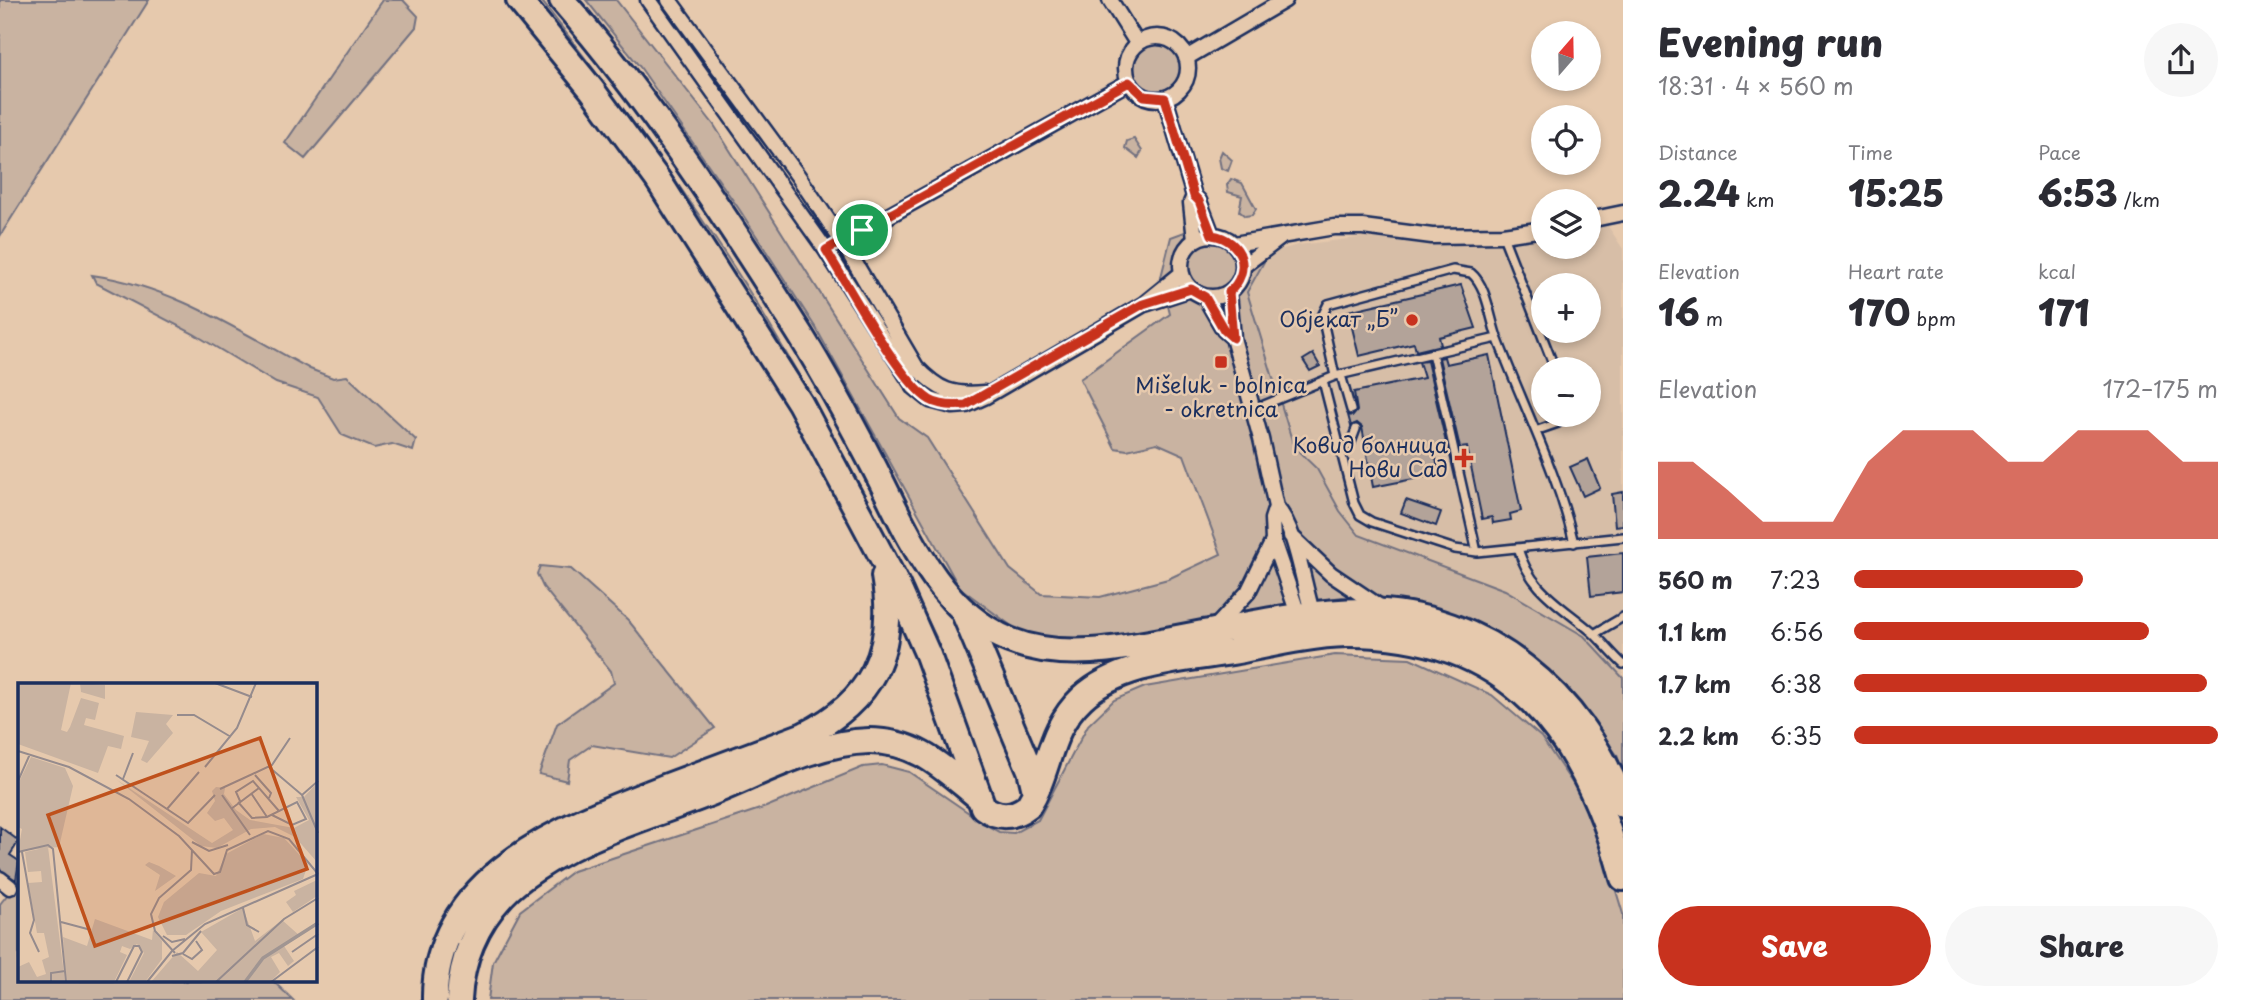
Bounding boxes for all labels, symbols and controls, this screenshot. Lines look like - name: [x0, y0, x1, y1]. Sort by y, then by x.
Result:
- text: Evening run: [1658, 13, 1883, 70]
- north arrow: [1531, 21, 1601, 91]
- map controls: [1531, 21, 1601, 427]
- button: share: [2144, 23, 2218, 97]
- text: 18:31 · 4 × 560 m: [1658, 68, 1854, 103]
- button: locate: [1531, 105, 1601, 175]
- text: Distance: [1658, 138, 1738, 166]
- text: Time: [1848, 138, 1893, 166]
- text: Pace: [2038, 138, 2081, 166]
- text: 2.24: [1658, 166, 1740, 219]
- text: 15:25: [1848, 166, 1944, 219]
- text: 6:53: [2038, 166, 2118, 219]
- text: km: [1740, 185, 1775, 213]
- text: /km: [2118, 185, 2160, 213]
- button: layers: [1531, 189, 1601, 259]
- pin: [832, 200, 892, 260]
- icon: arrive: [843, 211, 881, 249]
- text: Elevation: [1658, 257, 1740, 285]
- text: Heart rate: [1848, 257, 1944, 285]
- text: kcal: [2038, 257, 2076, 285]
- button: +: [1531, 273, 1601, 343]
- text: 16: [1658, 285, 1700, 338]
- text: 170: [1848, 285, 1910, 338]
- text: 171: [2038, 285, 2089, 338]
- place label: Објекат „Б”: [1279, 302, 1398, 334]
- text: m: [1700, 304, 1723, 332]
- text: bpm: [1910, 304, 1956, 332]
- marker: Објекат „Б”: [1404, 312, 1420, 328]
- marker: Mišeluk - bolnica - okretnica: [1213, 354, 1229, 370]
- button: −: [1531, 357, 1601, 427]
- place label: Mišeluk - bolnica - okretnica: [1135, 368, 1307, 424]
- text: Elevation: [1658, 371, 1757, 406]
- text: 172–175 m: [2102, 371, 2218, 406]
- place label: Ковид болница Нови Сад: [1292, 428, 1449, 484]
- marker: Ковид болница Нови Сад: [1454, 448, 1474, 468]
- text: 560 m: [1658, 562, 1733, 597]
- text: 7:23: [1770, 562, 1820, 597]
- text: 1.1 km: [1658, 614, 1727, 649]
- text: 6:56: [1770, 614, 1823, 649]
- text: 1.7 km: [1658, 666, 1731, 701]
- text: 6:38: [1770, 666, 1822, 701]
- inset map: [18, 683, 317, 982]
- text: 2.2 km: [1658, 718, 1739, 753]
- text: 6:35: [1770, 718, 1822, 753]
- button: Save: [1658, 906, 1931, 986]
- button: Share: [1945, 906, 2218, 986]

